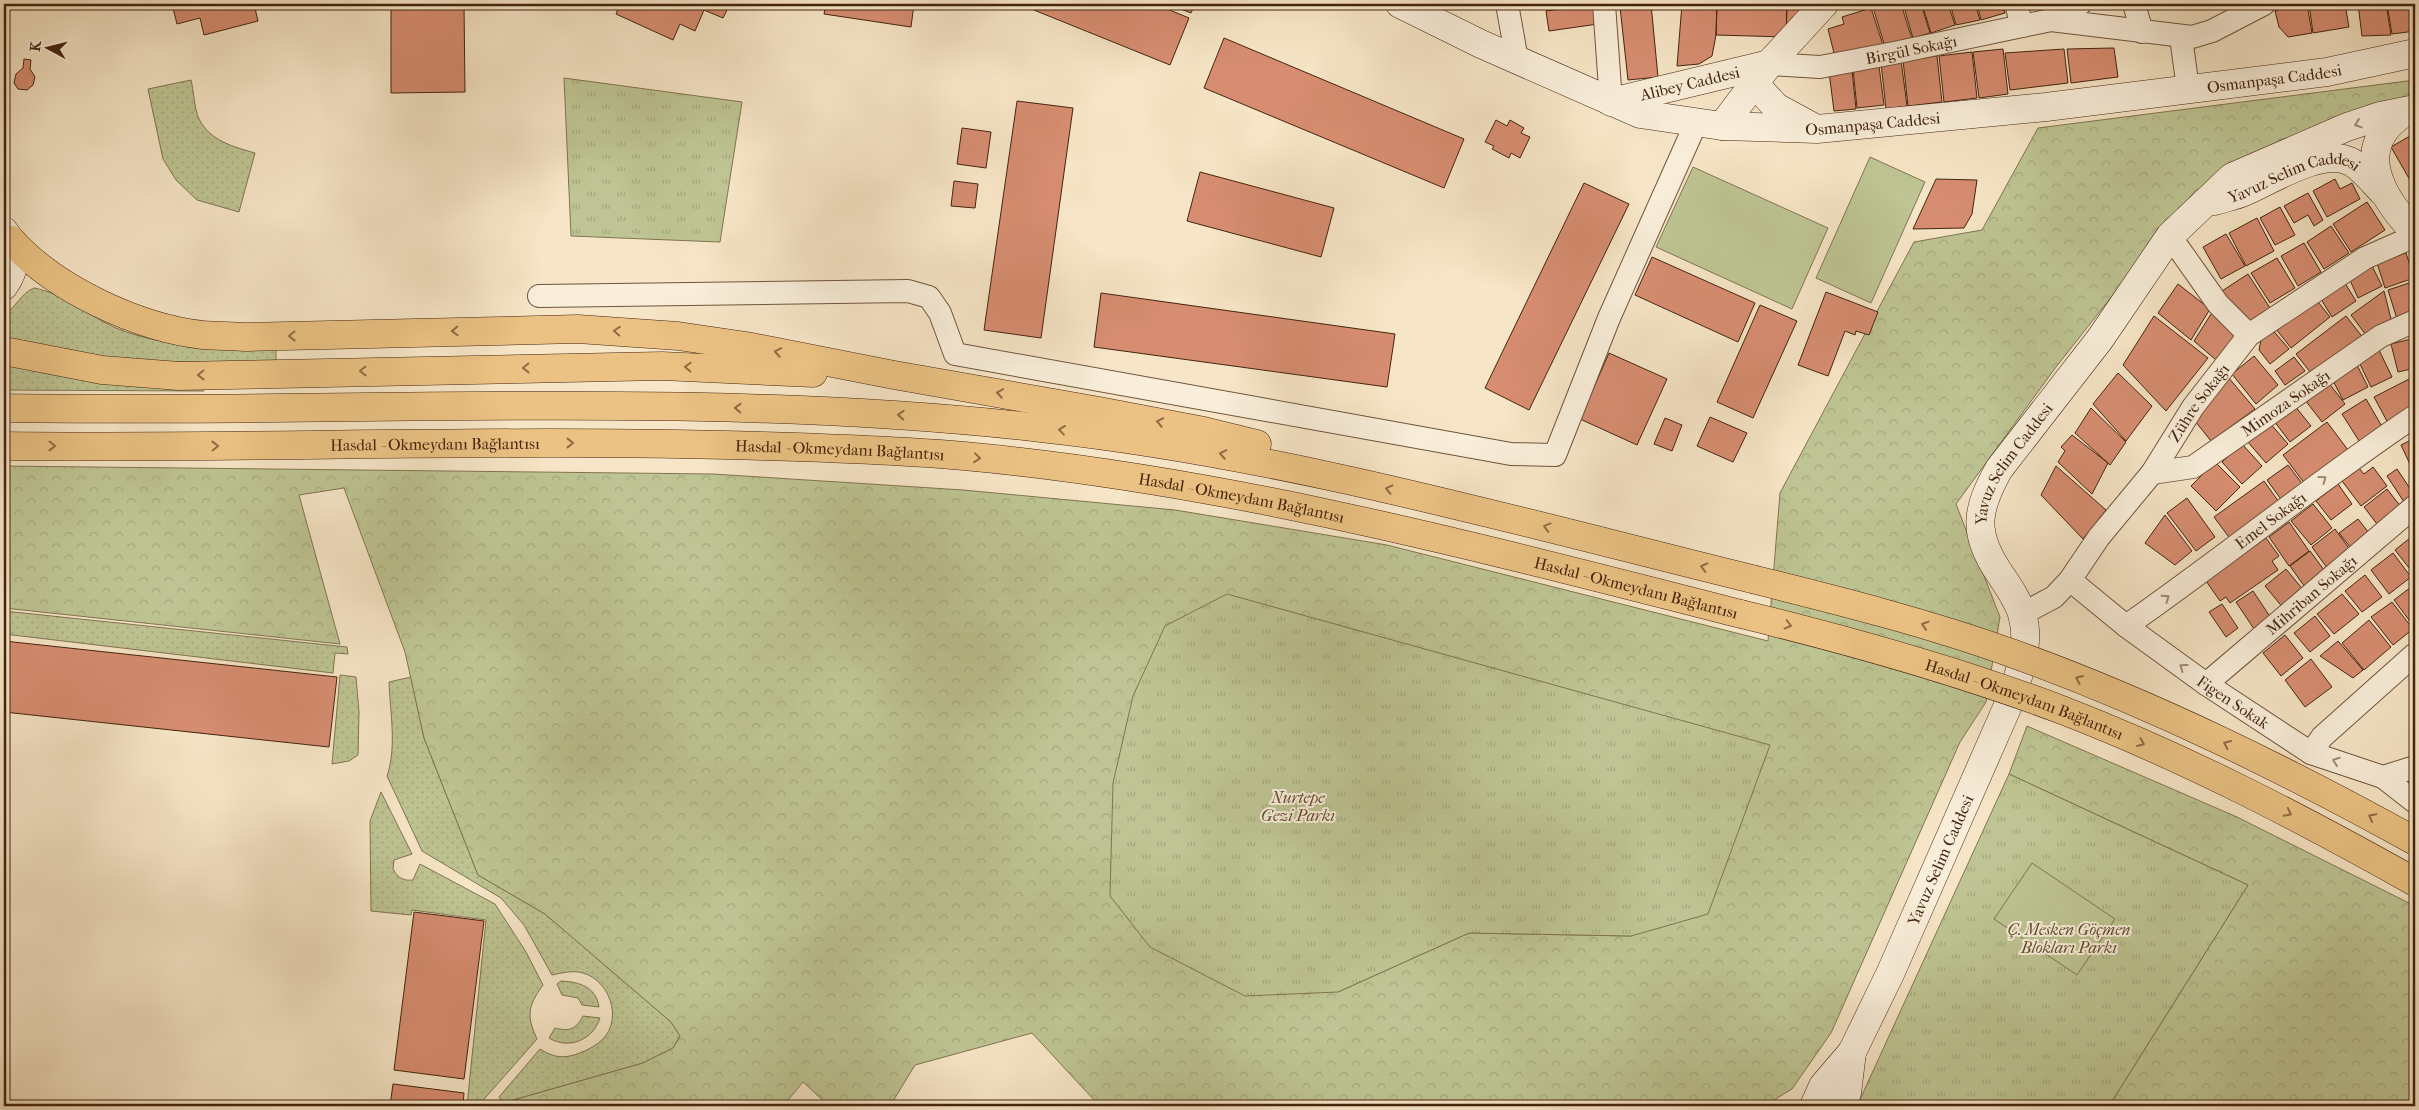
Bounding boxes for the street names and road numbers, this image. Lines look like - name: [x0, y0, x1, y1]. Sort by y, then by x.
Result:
- street label: Birgül Sokağı: [1864, 31, 1959, 68]
- street label: Osmanpaşa Caddesi: [2206, 60, 2344, 97]
- street label: Alibey Caddesi: [1637, 62, 1742, 105]
- street label: Osmanpaşa Caddesi: [1805, 108, 1941, 139]
- street label: Yavuz Selim Caddesi: [2225, 149, 2364, 207]
- street label: Zühre Sokağı: [2165, 360, 2233, 446]
- street label: Mimoza Sokağı: [2238, 365, 2334, 441]
- street label: Yavuz Selim Caddesi: [1971, 399, 2057, 526]
- street label: Hasdal - Okmeydanı Bağlantısı: [330, 434, 540, 455]
- street label: Hasdal - Okmeydanı Bağlantısı: [735, 436, 945, 464]
- street label: Hasdal - Okmeydanı Bağlantısı: [1137, 469, 1346, 527]
- street label: Emel Sokağı: [2231, 488, 2310, 553]
- street label: Mihriban Sokağı: [2262, 551, 2361, 639]
- street label: Hasdal - Okmeydanı Bağlantısı: [1532, 553, 1740, 623]
- street label: Hasdal - Okmeydanı Bağlantısı: [1923, 655, 2126, 744]
- street label: Figen Sokak: [2193, 672, 2273, 733]
- street label: Yavuz Selim Caddesi: [1903, 792, 1978, 929]

